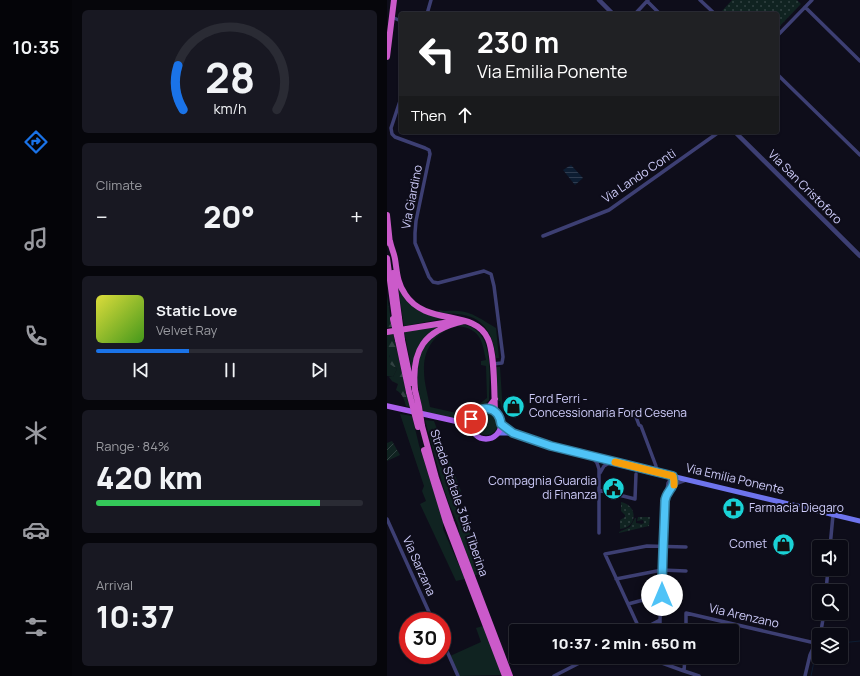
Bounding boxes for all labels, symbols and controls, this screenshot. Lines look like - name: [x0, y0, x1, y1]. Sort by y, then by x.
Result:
- text: 230 m: [477, 23, 559, 61]
- icon: left: [411, 28, 463, 80]
- text: 10:35: [13, 35, 59, 59]
- text: 28: [204, 48, 255, 104]
- text: Via Emilia Ponente: [477, 59, 627, 83]
- text: km/h: [213, 98, 246, 117]
- icon: ahead: [454, 104, 476, 126]
- text: Then: [411, 105, 446, 126]
- icon: directions: [22, 128, 50, 156]
- street label: Via Lando Conti: [598, 145, 679, 207]
- street label: Via San Cristoforo: [764, 146, 846, 228]
- street label: Via Giardino: [397, 163, 426, 230]
- text: Climate: [96, 176, 142, 194]
- text: 20°: [203, 196, 255, 237]
- text: −: [96, 202, 108, 232]
- text: +: [350, 202, 363, 232]
- icon: music: [22, 225, 50, 253]
- text: Static Love: [156, 300, 237, 321]
- text: Velvet Ray: [156, 321, 217, 339]
- icon: phone: [22, 322, 50, 350]
- icon: previous: [130, 359, 152, 381]
- icon: pause: [219, 359, 241, 381]
- icon: next: [308, 359, 330, 381]
- place label: Ford Ferri - Concessionaria Ford Cesena: [529, 390, 687, 421]
- shop icon: Ford Ferri - Concessionaria Ford Cesena: [501, 393, 527, 419]
- pin: [454, 402, 488, 436]
- icon: arrive: [460, 408, 482, 430]
- icon: climate: [22, 419, 50, 447]
- street label: Strada Statale 3 bis Tiberina: [426, 427, 493, 579]
- text: Range · 84%: [96, 437, 170, 455]
- text: 420 km: [96, 457, 203, 498]
- street label: Via Emilia Ponente: [684, 459, 786, 498]
- place label: Compagnia Guardia di Finanza: [488, 472, 597, 503]
- public building icon: Compagnia Guardia di Finanza: [600, 475, 626, 501]
- pharmacy icon: Farmacia Diegaro: [720, 495, 746, 521]
- place label: Farmacia Diegaro: [749, 499, 844, 516]
- icon: car: [22, 516, 50, 544]
- shop icon: Comet: [770, 531, 796, 557]
- street label: Via Sarzana: [399, 533, 440, 598]
- place label: Comet: [729, 535, 767, 552]
- map controls: [812, 540, 848, 664]
- button: sound: [812, 540, 848, 576]
- position arrow: [641, 574, 683, 616]
- text: Arrival: [96, 576, 133, 594]
- button: search: [812, 584, 848, 620]
- text: 10:37: [96, 596, 175, 637]
- street label: Via Arenzano: [707, 599, 781, 632]
- speed limit sign: 30: [399, 612, 451, 664]
- icon: filters: [22, 613, 50, 641]
- button: layers: [812, 628, 848, 664]
- text: 10:37 · 2 min · 650 m: [552, 633, 696, 654]

